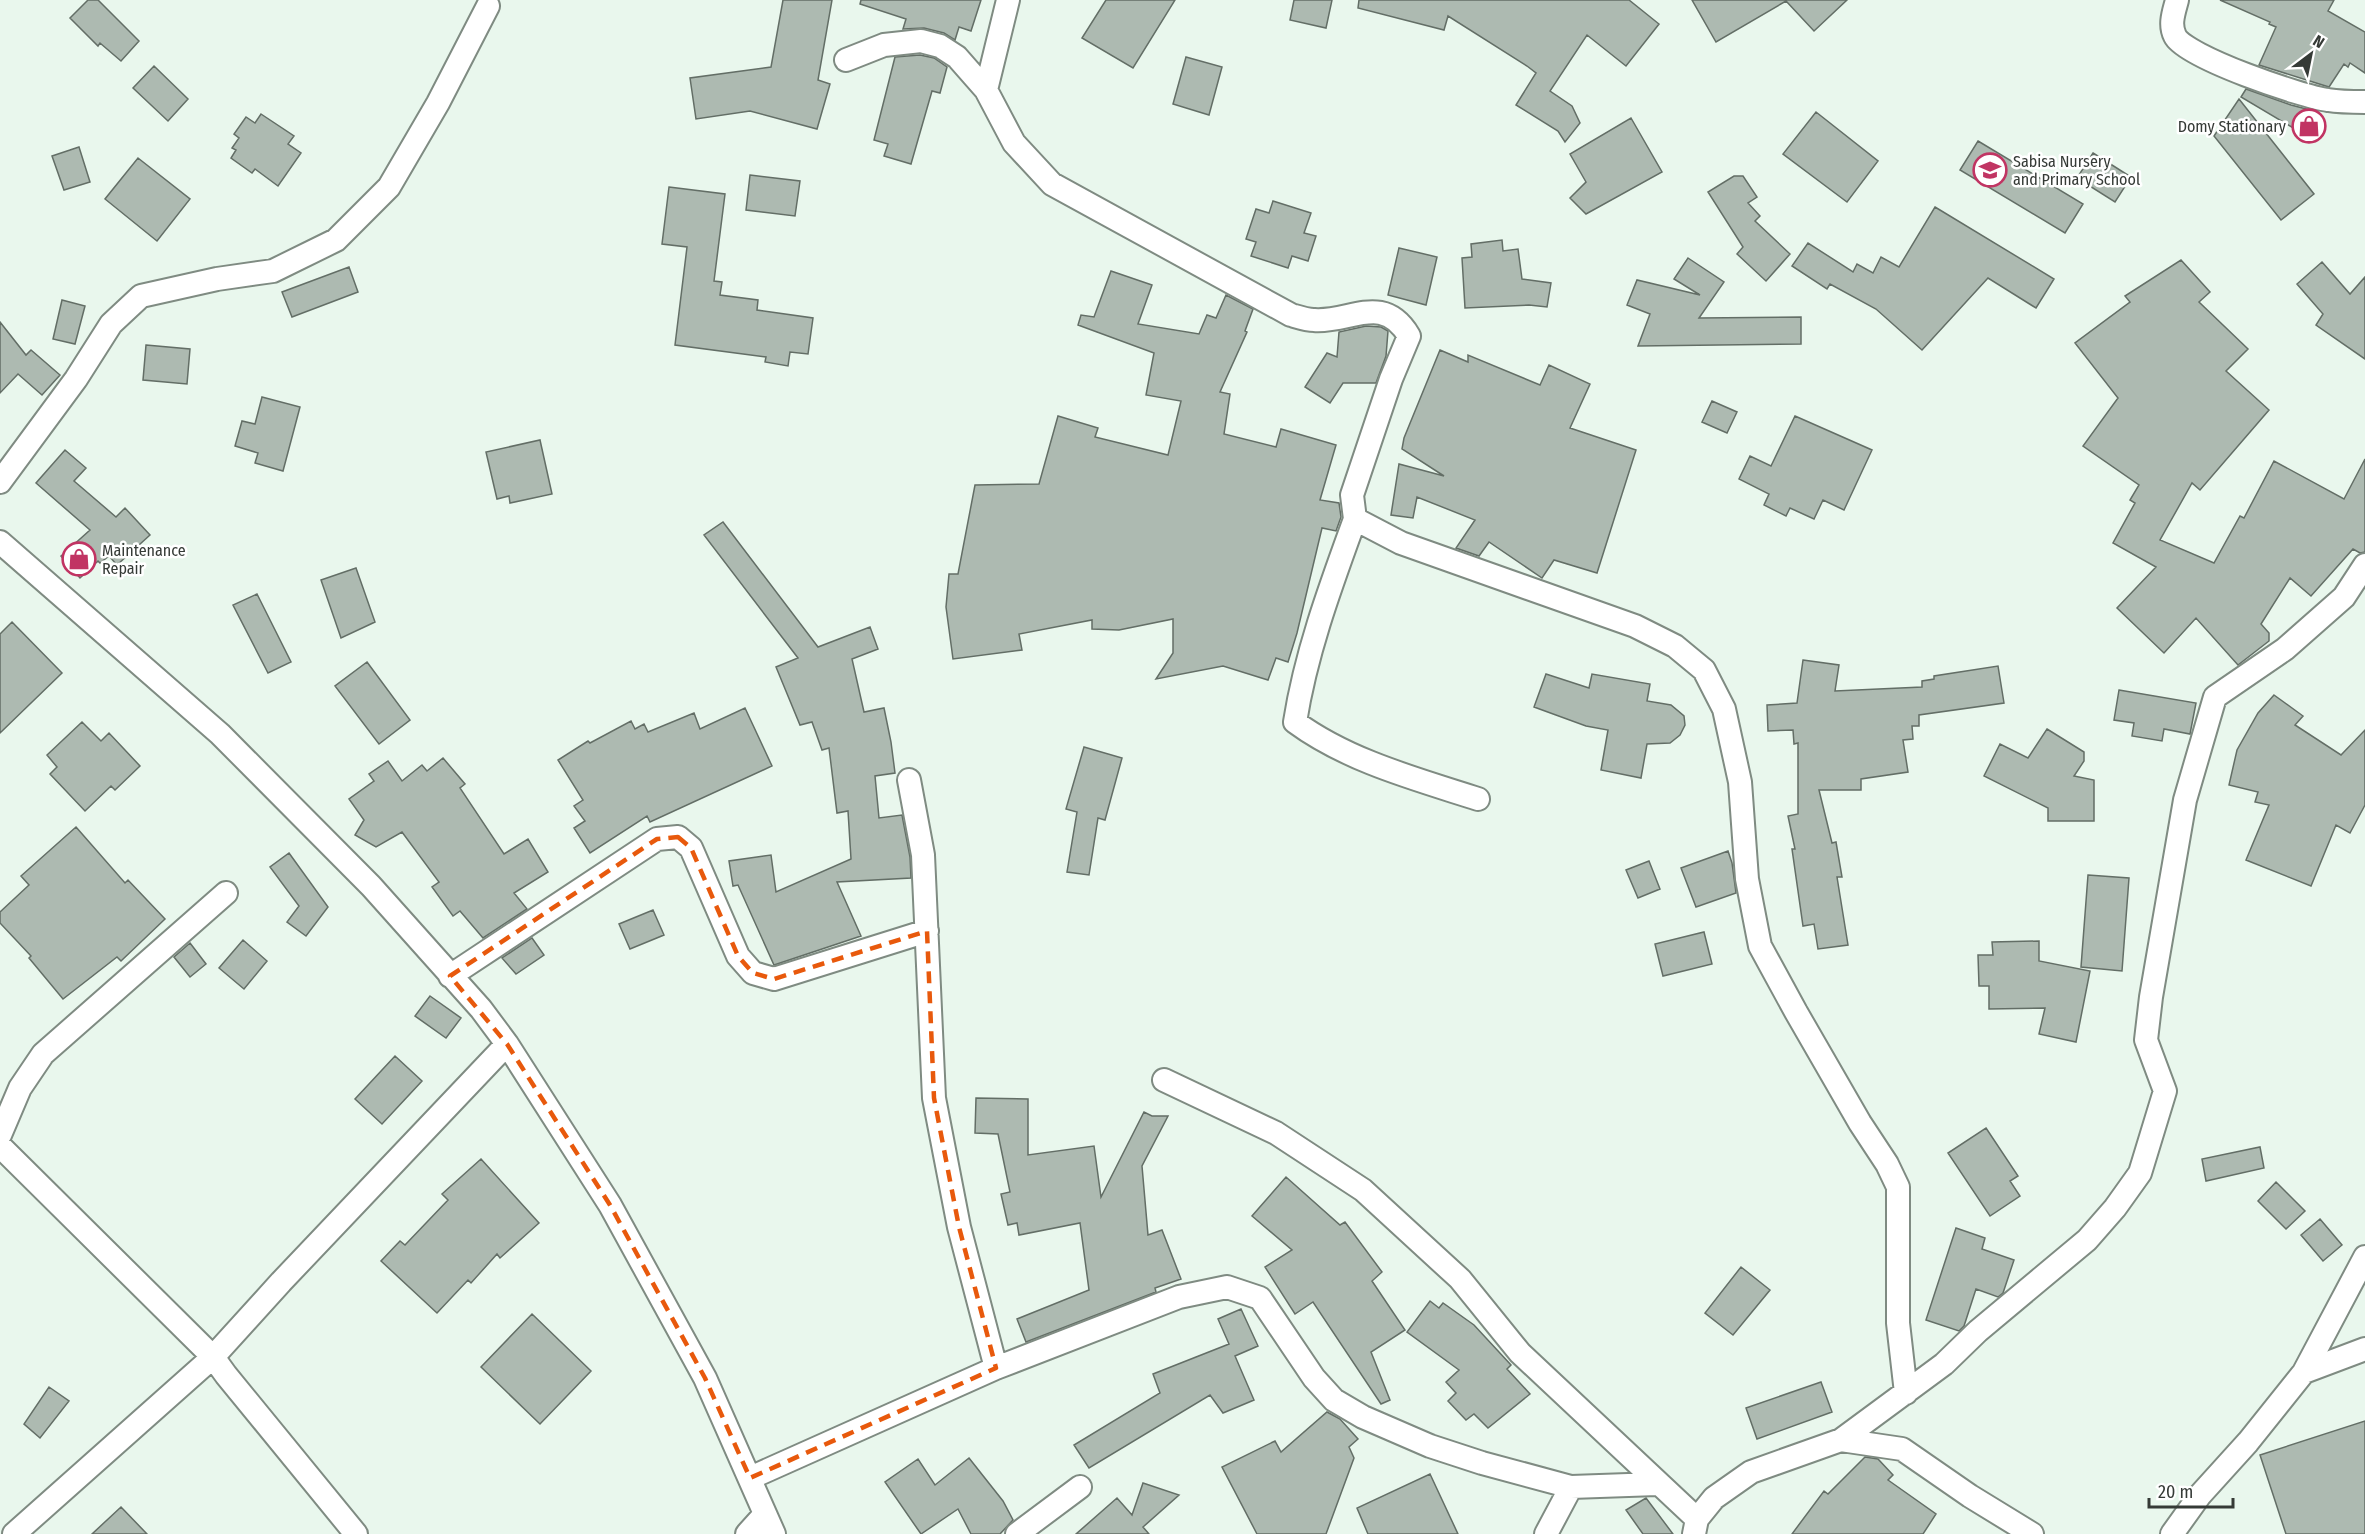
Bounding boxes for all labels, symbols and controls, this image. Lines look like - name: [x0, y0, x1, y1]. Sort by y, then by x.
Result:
- north arrow: [2281, 24, 2341, 84]
- text: N: [2310, 31, 2328, 52]
- shop icon: Domy Stationary: [2291, 108, 2327, 144]
- place label: Domy Stationary: [2178, 117, 2287, 136]
- school or university icon: Sabisa Nursery and Primary School: [1972, 152, 2008, 188]
- place label: Sabisa Nursery and Primary School: [2013, 152, 2140, 189]
- shop icon: Maintenance Repair: [61, 541, 97, 577]
- place label: Maintenance Repair: [102, 541, 186, 578]
- scale bar: [2149, 1471, 2233, 1509]
- text: 20 m: [2158, 1481, 2193, 1503]

